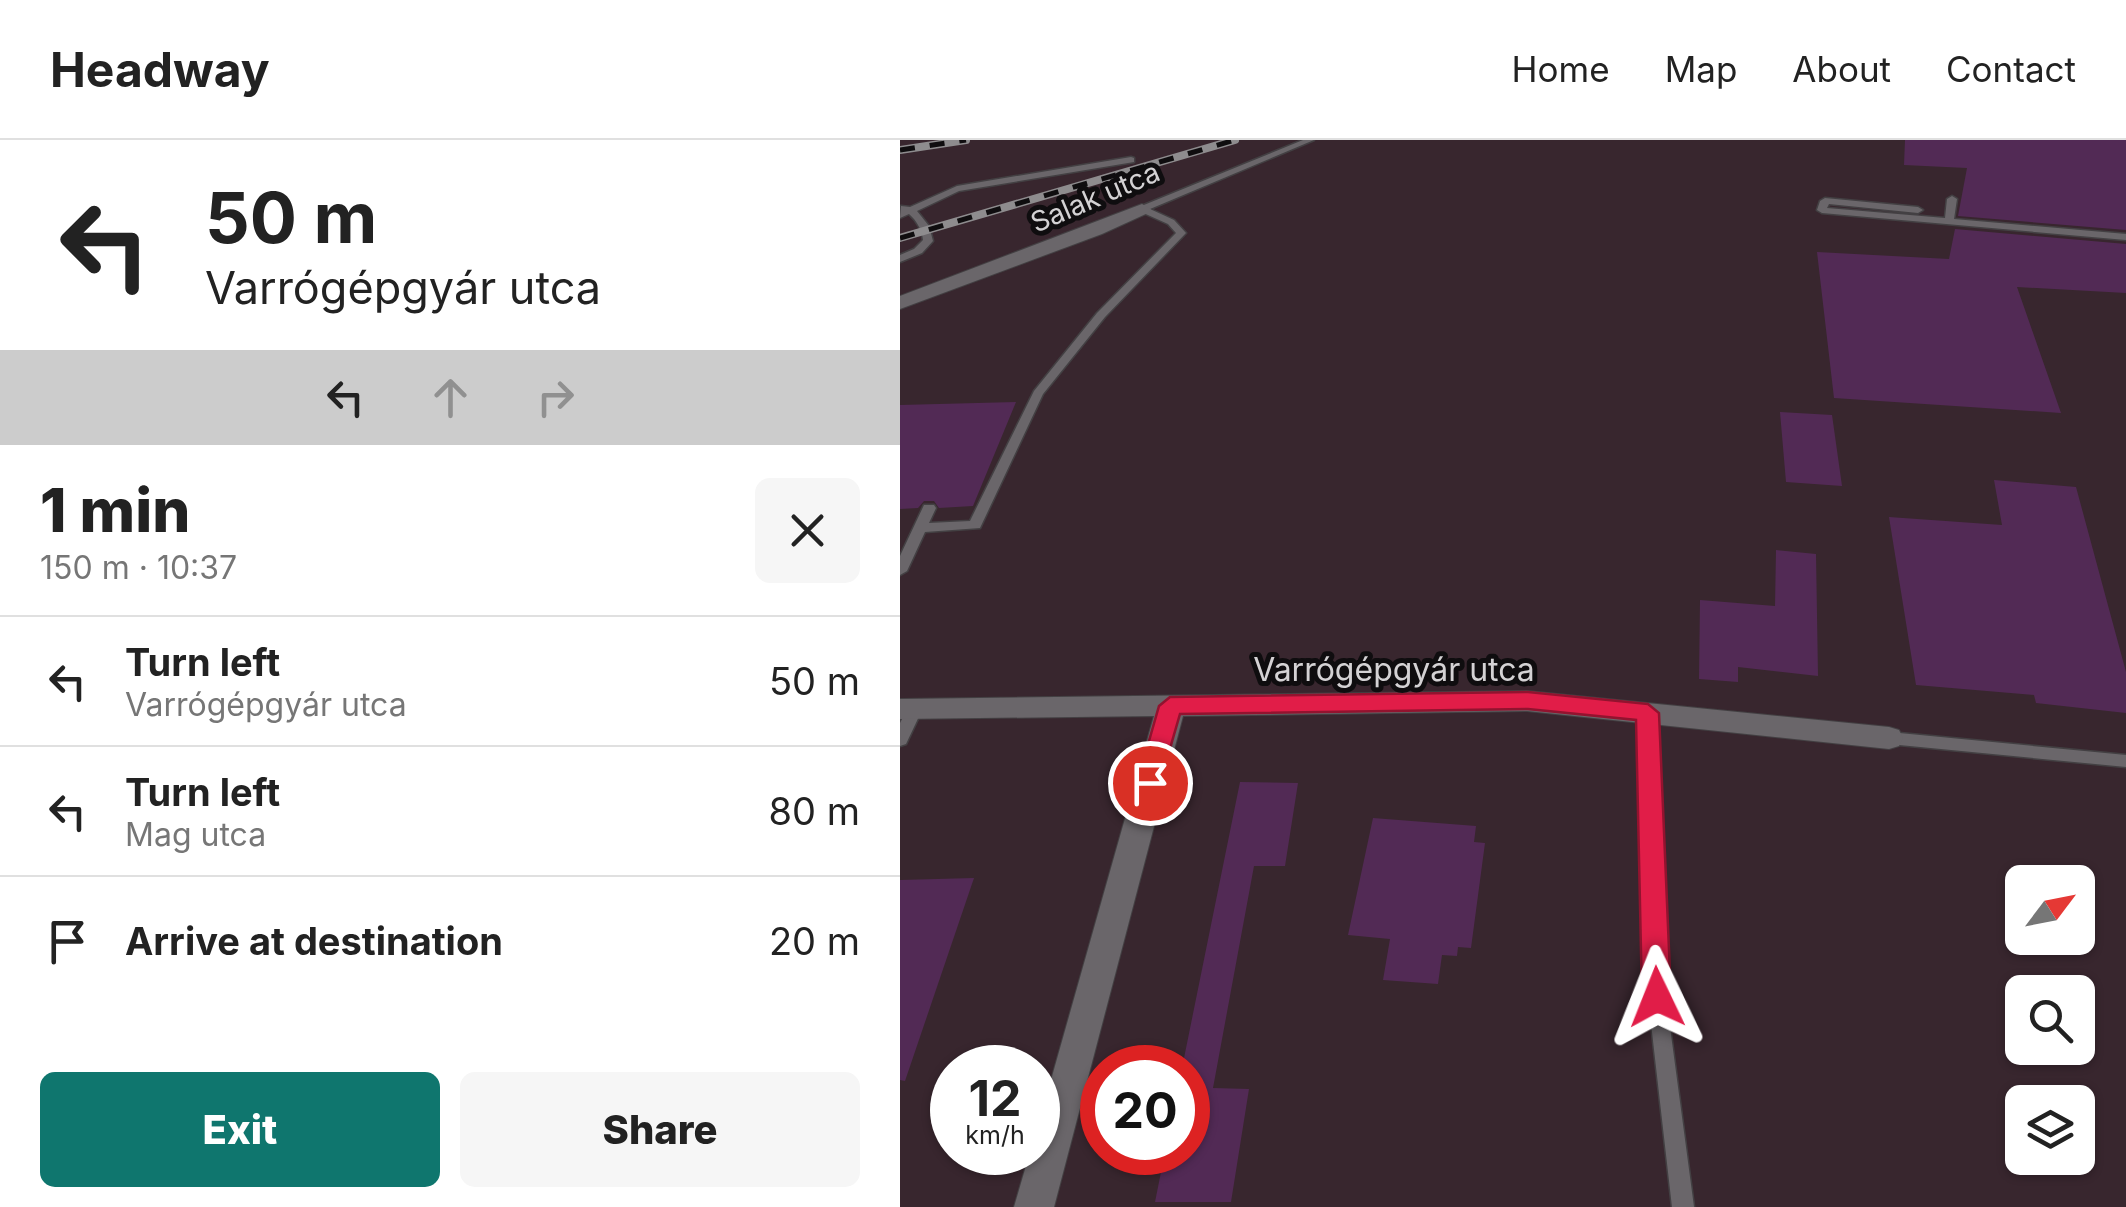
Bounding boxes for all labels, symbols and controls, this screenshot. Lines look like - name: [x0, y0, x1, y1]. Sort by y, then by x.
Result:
- text: Headway: [50, 40, 270, 99]
- text: Home: [1512, 48, 1610, 90]
- text: Map: [1665, 48, 1737, 90]
- text: About: [1792, 48, 1891, 90]
- text: Contact: [1946, 48, 2076, 90]
- street label: Salak utca: [1025, 155, 1165, 239]
- text: 50 m: [205, 175, 377, 260]
- icon: left: [40, 180, 170, 310]
- text: Varrógépgyár utca: [205, 260, 601, 315]
- icon: left: [318, 370, 373, 425]
- icon: ahead: [423, 370, 478, 425]
- icon: right: [528, 370, 583, 425]
- text: 1 min: [40, 474, 190, 546]
- button: close: [755, 478, 860, 583]
- text: 150 m · 10:37: [40, 548, 237, 587]
- text: Turn left: [125, 639, 280, 685]
- street label: Varrógépgyár utca: [1253, 650, 1535, 689]
- icon: left: [40, 654, 95, 709]
- text: 50 m: [769, 658, 860, 704]
- text: Varrógépgyár utca: [125, 685, 407, 724]
- pin: [1108, 741, 1193, 826]
- icon: arrive: [1123, 756, 1178, 811]
- text: Turn left: [125, 769, 280, 815]
- icon: left: [40, 784, 95, 839]
- text: 80 m: [769, 788, 860, 834]
- text: Mag utca: [125, 815, 266, 854]
- north arrow: [2005, 865, 2095, 955]
- map controls: [2005, 865, 2095, 1175]
- icon: arrive: [40, 914, 95, 969]
- text: Arrive at destination: [125, 918, 503, 964]
- text: 20 m: [769, 918, 860, 964]
- position arrow: [1605, 945, 1709, 1049]
- button: search: [2005, 975, 2095, 1065]
- speed limit sign: 20: [1080, 1045, 1210, 1175]
- text: 12: [968, 1068, 1022, 1128]
- button: Exit: [40, 1072, 440, 1187]
- button: Share: [460, 1072, 860, 1187]
- button: layers: [2005, 1085, 2095, 1175]
- text: km/h: [965, 1120, 1025, 1150]

